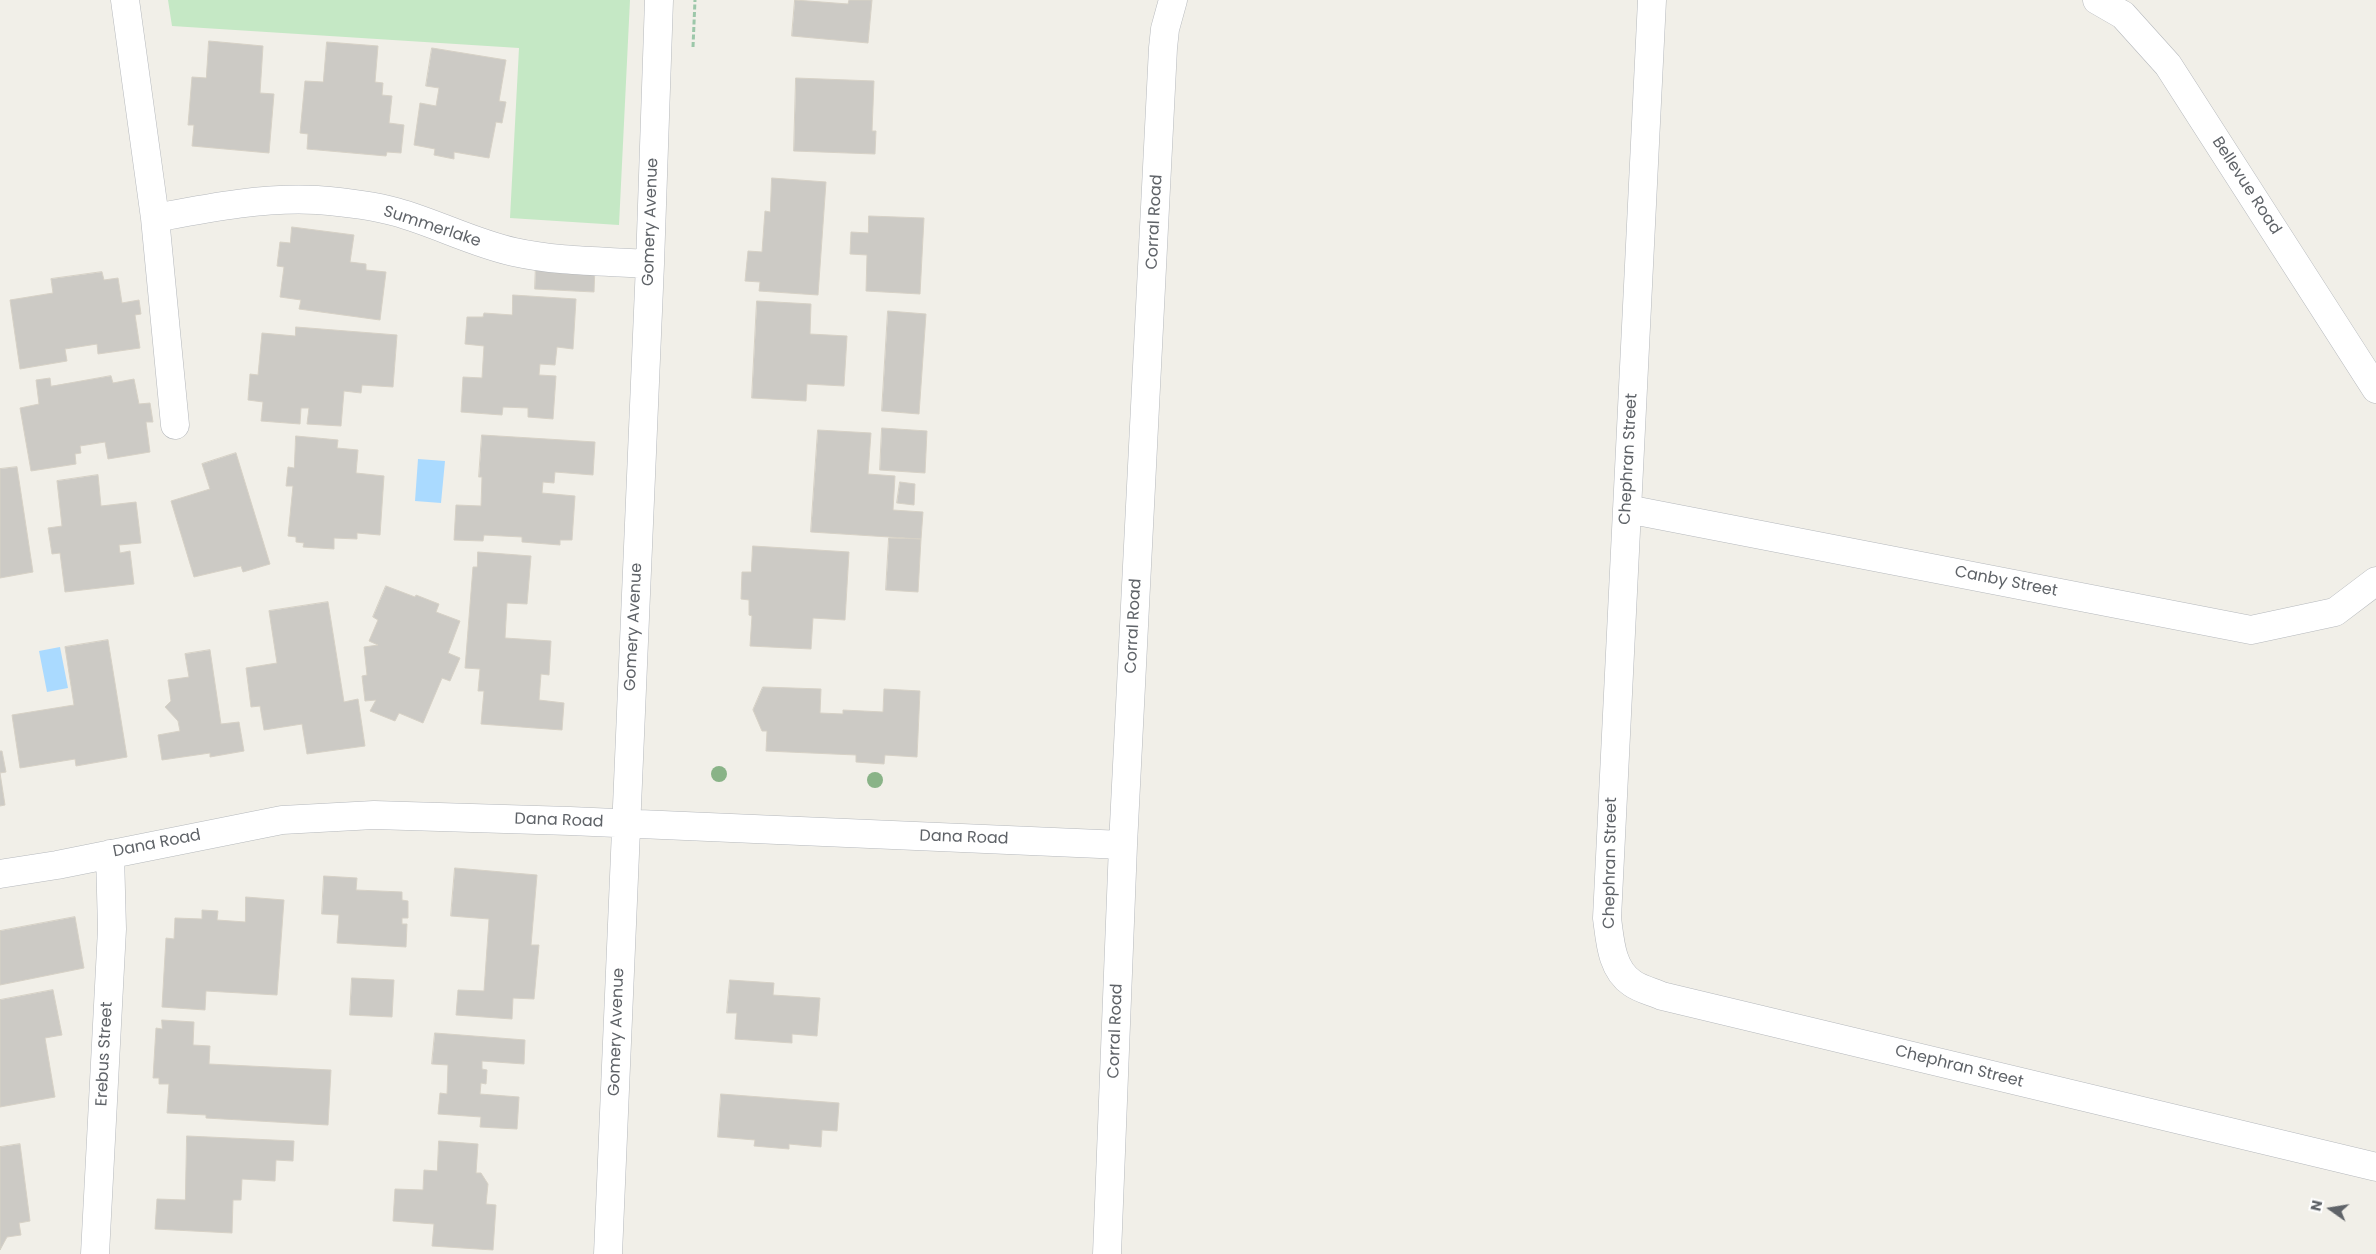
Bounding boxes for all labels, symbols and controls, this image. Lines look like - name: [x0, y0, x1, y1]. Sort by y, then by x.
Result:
- street label: Bellevue Road: [2207, 134, 2285, 238]
- street label: Gomery Avenue: [639, 157, 663, 287]
- street label: Corral Road: [1143, 174, 1167, 270]
- street label: Summerlake: [381, 202, 483, 252]
- street label: Chephran Street: [1616, 393, 1642, 525]
- street label: Gomery Avenue: [621, 562, 647, 692]
- street label: Canby Street: [1953, 563, 2059, 601]
- street label: Corral Road: [1122, 578, 1146, 674]
- street label: Chephran Street: [1600, 797, 1622, 929]
- street label: Dana Road: [514, 810, 604, 832]
- street label: Dana Road: [111, 826, 203, 862]
- street label: Dana Road: [919, 827, 1009, 849]
- street label: Gomery Avenue: [605, 967, 629, 1097]
- street label: Corral Road: [1105, 983, 1127, 1079]
- street label: Erebus Street: [93, 1001, 117, 1107]
- street label: Chephran Street: [1893, 1042, 2025, 1092]
- north arrow: [2306, 1184, 2356, 1234]
- text: N: [2305, 1198, 2327, 1213]

